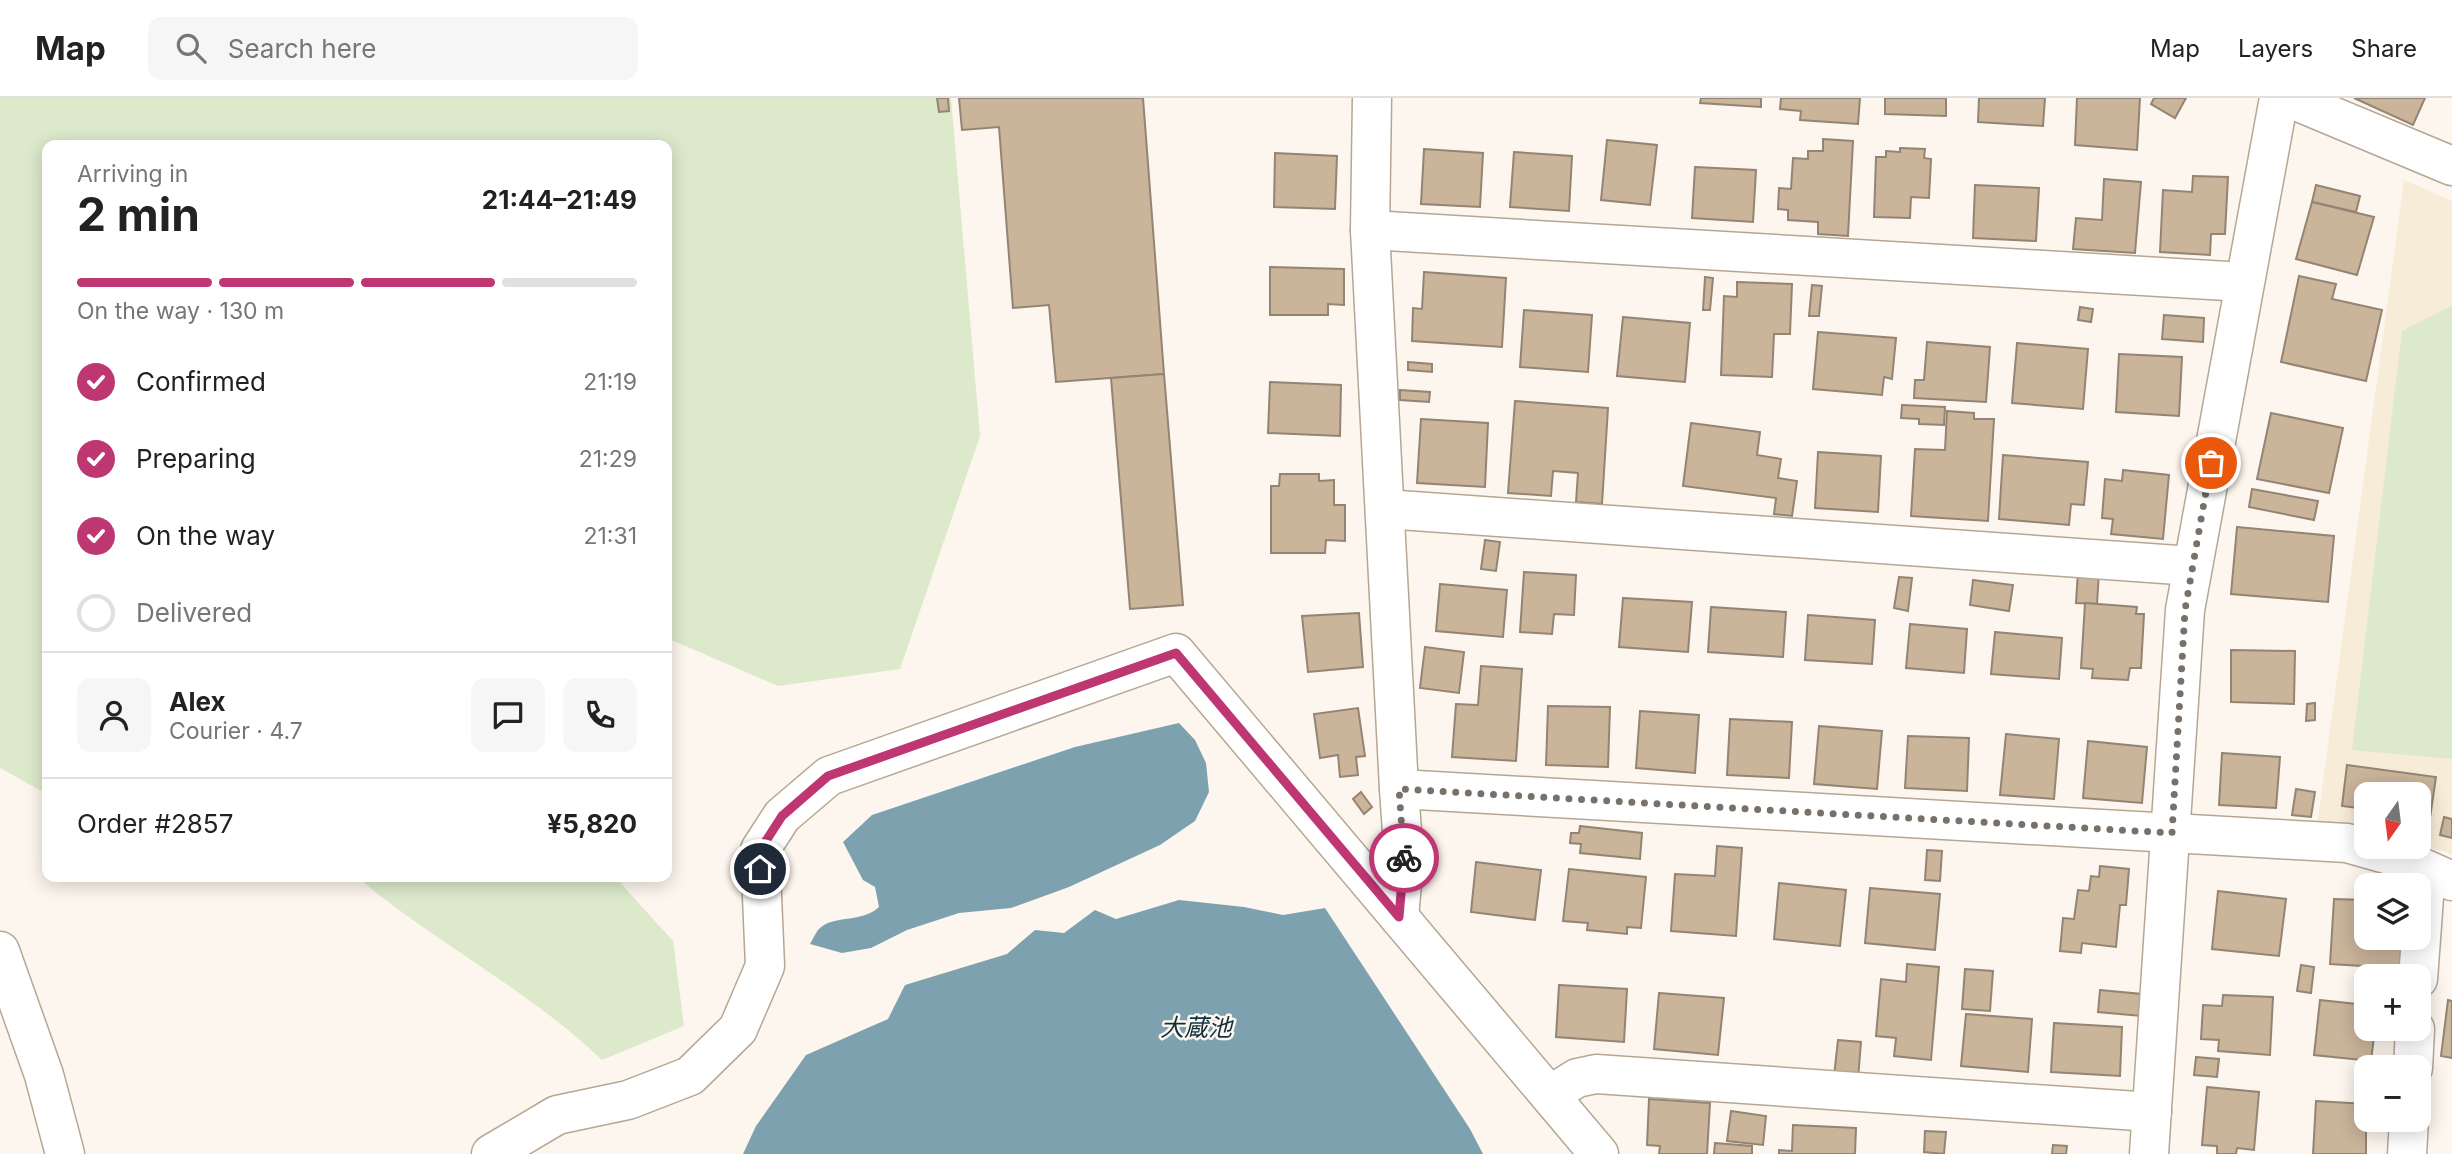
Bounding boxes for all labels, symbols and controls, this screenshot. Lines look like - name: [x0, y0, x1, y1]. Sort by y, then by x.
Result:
- search box: [148, 17, 638, 80]
- text: Map: [35, 28, 106, 68]
- icon: search: [172, 29, 210, 67]
- text: Search here: [228, 33, 376, 64]
- text: Map: [2150, 34, 2200, 63]
- text: Layers: [2238, 34, 2313, 63]
- text: Share: [2351, 34, 2417, 63]
- text: Arriving in: [77, 160, 188, 188]
- text: 21:44–21:49: [482, 184, 637, 215]
- text: 2 min: [77, 186, 200, 242]
- text: On the way · 130 m: [77, 297, 284, 325]
- icon: check: [77, 363, 115, 401]
- text: Confirmed: [136, 366, 266, 397]
- text: 21:19: [583, 368, 637, 396]
- pin: [2181, 433, 2241, 493]
- icon: check: [77, 440, 115, 478]
- text: Preparing: [136, 443, 256, 474]
- icon: bag: [2192, 444, 2230, 482]
- text: 21:29: [579, 445, 637, 473]
- icon: check: [77, 517, 115, 555]
- text: On the way: [136, 520, 275, 551]
- text: 21:31: [583, 522, 637, 550]
- text: Delivered: [136, 597, 252, 628]
- button: person: [77, 678, 151, 752]
- button: chat: [471, 678, 545, 752]
- button: phone: [563, 678, 637, 752]
- text: Alex: [169, 686, 226, 717]
- text: Courier · 4.7: [169, 717, 303, 745]
- north arrow: [2354, 782, 2431, 859]
- map controls: [2354, 782, 2431, 1132]
- text: Order #2857: [77, 808, 233, 839]
- text: ¥5,820: [547, 808, 637, 839]
- courier: [1369, 823, 1439, 893]
- pin: [730, 839, 790, 899]
- icon: bike: [1385, 839, 1423, 877]
- icon: home: [741, 850, 779, 888]
- button: layers: [2354, 873, 2431, 950]
- button: +: [2354, 964, 2431, 1041]
- water label: 大蔵池: [1160, 1013, 1234, 1042]
- button: −: [2354, 1055, 2431, 1132]

